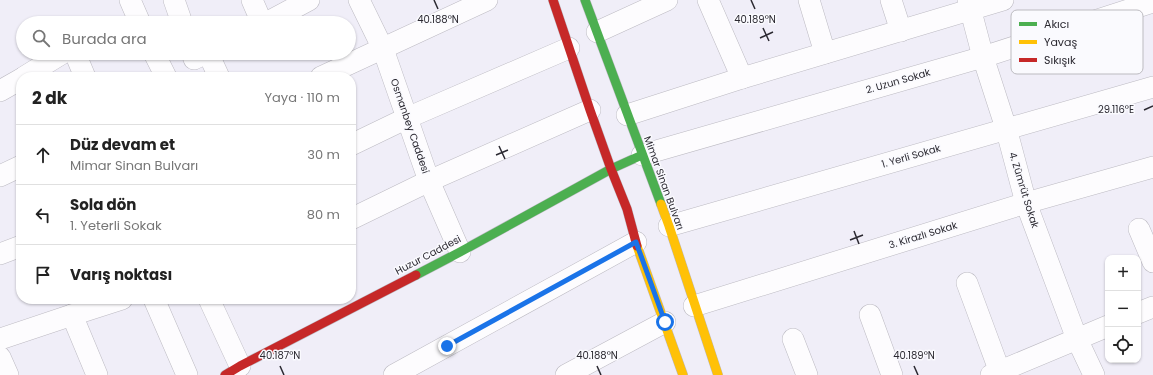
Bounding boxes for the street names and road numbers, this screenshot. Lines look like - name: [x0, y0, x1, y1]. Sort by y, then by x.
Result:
- street label: 2. Uzun Sokak: [864, 64, 933, 97]
- street label: Osmanbey Caddesi: [387, 76, 433, 176]
- street label: Mimar Sinan Bulvarı: [640, 134, 688, 232]
- street label: 1. Yerli Sokak: [880, 140, 943, 172]
- street label: 4. Zümrüt Sokak: [1005, 150, 1043, 231]
- street label: 3. Kirazlı Sokak: [887, 217, 960, 253]
- street label: Huzur Caddesi: [392, 231, 464, 279]

